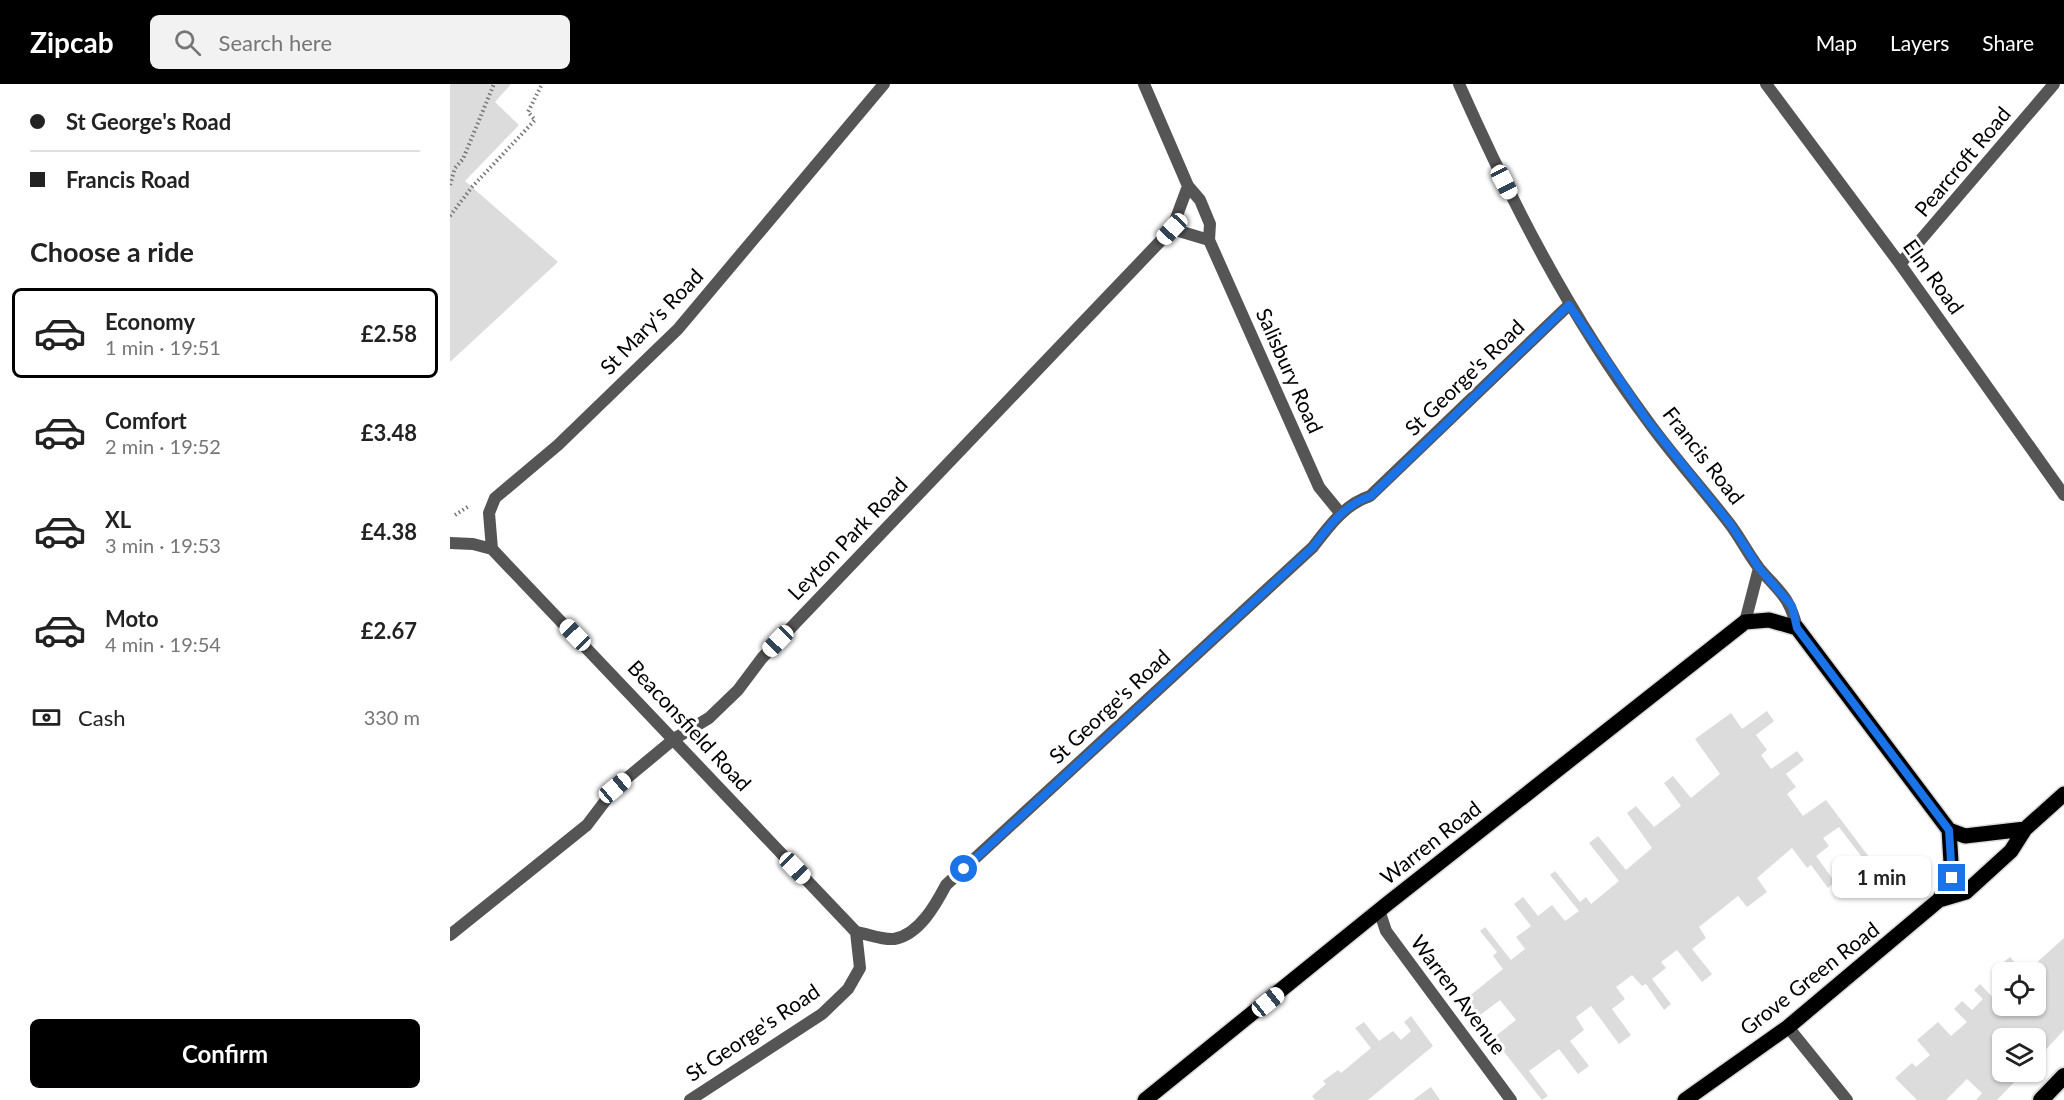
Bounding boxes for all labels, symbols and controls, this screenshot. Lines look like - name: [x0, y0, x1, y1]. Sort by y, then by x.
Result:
- search box: [150, 15, 570, 69]
- text: Zipcab: [30, 25, 114, 59]
- icon: search: [171, 26, 204, 59]
- text: Search here: [219, 29, 332, 56]
- text: Map: [1816, 30, 1857, 55]
- text: Layers: [1890, 30, 1949, 55]
- text: Share: [1982, 30, 2034, 55]
- street label: Pearcroft Road: [1909, 101, 2015, 221]
- text: St George's Road: [66, 108, 231, 135]
- car: [1488, 162, 1520, 202]
- text: Francis Road: [66, 166, 190, 193]
- car: [1153, 210, 1191, 248]
- street label: Elm Road: [1899, 234, 1970, 318]
- text: Choose a ride: [30, 235, 194, 268]
- street label: St Mary's Road: [594, 263, 708, 379]
- street label: Salisbury Road: [1252, 304, 1329, 437]
- icon: car: [33, 306, 87, 360]
- text: Economy: [105, 308, 195, 335]
- street label: St George's Road: [1399, 314, 1529, 440]
- text: £2.58: [361, 320, 417, 347]
- text: 1 min · 19:51: [105, 335, 221, 359]
- street label: Francis Road: [1658, 401, 1750, 509]
- icon: car: [33, 405, 87, 459]
- text: Comfort: [105, 407, 187, 434]
- text: £3.48: [361, 419, 417, 446]
- text: 2 min · 19:52: [105, 434, 221, 458]
- street label: Leyton Park Road: [782, 471, 912, 605]
- icon: car: [33, 504, 87, 558]
- text: XL: [105, 506, 131, 533]
- text: £4.38: [361, 518, 417, 545]
- text: 3 min · 19:53: [105, 533, 221, 557]
- icon: car: [33, 603, 87, 657]
- text: Moto: [105, 605, 159, 632]
- car: [556, 616, 594, 654]
- text: £2.67: [361, 617, 417, 644]
- car: [759, 622, 797, 660]
- text: 4 min · 19:54: [105, 632, 221, 656]
- street label: St George's Road: [1043, 644, 1175, 768]
- street label: Beaconsfield Road: [623, 655, 757, 795]
- icon: cash: [30, 701, 63, 734]
- text: Cash: [78, 704, 125, 731]
- text: 330 m: [364, 705, 420, 729]
- car: [595, 770, 635, 806]
- street label: Warren Road: [1375, 795, 1485, 889]
- car: [776, 849, 814, 887]
- route start: [950, 855, 977, 882]
- callout: 1 min: [1832, 857, 1931, 899]
- route end: [1938, 864, 1965, 891]
- text: 1 min: [1857, 865, 1906, 889]
- street label: Grove Green Road: [1735, 916, 1883, 1040]
- street label: Warren Avenue: [1406, 930, 1512, 1059]
- map controls: [1992, 962, 2046, 1082]
- button: locate: [1992, 962, 2046, 1016]
- street label: St George's Road: [680, 978, 824, 1086]
- car: [1248, 984, 1288, 1020]
- button: Confirm: [30, 1019, 420, 1088]
- button: layers: [1992, 1028, 2046, 1082]

